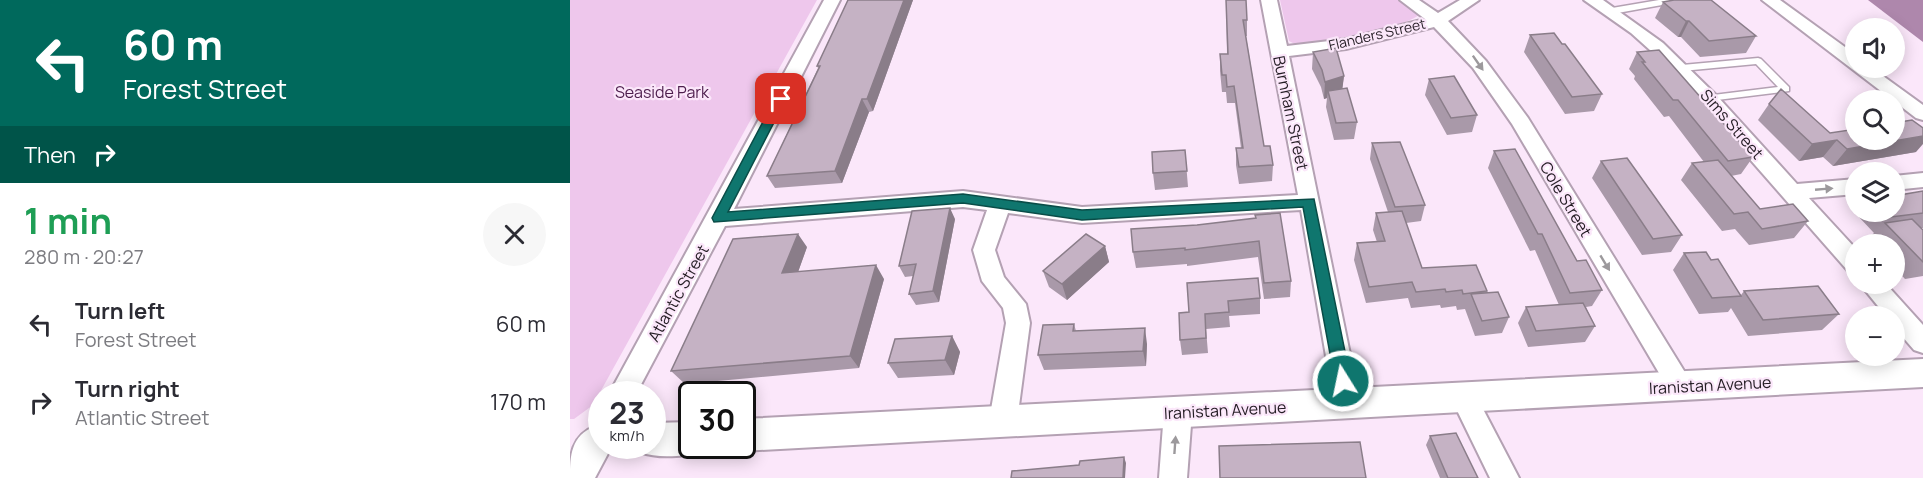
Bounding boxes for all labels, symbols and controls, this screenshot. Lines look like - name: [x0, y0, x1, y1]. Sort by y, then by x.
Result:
- street label: Flanders Street: [1327, 14, 1428, 54]
- text: 60 m: [123, 15, 223, 73]
- map controls: [1845, 18, 1905, 366]
- button: sound: [1845, 18, 1905, 78]
- icon: left: [24, 24, 102, 102]
- street label: Burnham Street: [1268, 54, 1314, 172]
- one-way arrow: [1472, 55, 1484, 71]
- text: Forest Street: [123, 70, 287, 107]
- pin: [755, 73, 806, 124]
- park label: Seaside Park: [615, 81, 710, 103]
- icon: arrive: [764, 82, 797, 115]
- street label: Sims Street: [1696, 84, 1768, 164]
- button: search: [1845, 90, 1905, 150]
- icon: right: [88, 138, 121, 171]
- text: Then: [24, 140, 76, 170]
- street label: Cole Street: [1535, 157, 1597, 241]
- button: layers: [1845, 162, 1905, 222]
- one-way arrow: [1814, 184, 1833, 194]
- text: 1 min: [24, 196, 112, 245]
- button: close: [483, 203, 546, 266]
- button: +: [1845, 234, 1905, 294]
- street label: Atlantic Street: [642, 241, 714, 345]
- text: 280 m · 20:27: [24, 243, 144, 270]
- one-way arrow: [1600, 255, 1611, 271]
- text: Turn left: [75, 296, 165, 326]
- button: −: [1845, 306, 1905, 366]
- icon: left: [24, 308, 57, 341]
- text: 60 m: [496, 309, 546, 339]
- text: Forest Street: [75, 326, 197, 353]
- position arrow: [1311, 349, 1375, 413]
- street label: Iranistan Avenue: [1648, 371, 1772, 399]
- text: Turn right: [75, 374, 180, 404]
- speed limit sign: 30: [678, 381, 756, 459]
- icon: right: [24, 386, 57, 419]
- text: 170 m: [490, 387, 546, 417]
- text: 23: [609, 392, 645, 433]
- street label: Iranistan Avenue: [1163, 396, 1287, 424]
- text: Atlantic Street: [75, 404, 209, 431]
- text: km/h: [610, 425, 644, 446]
- one-way arrow: [1171, 435, 1180, 454]

